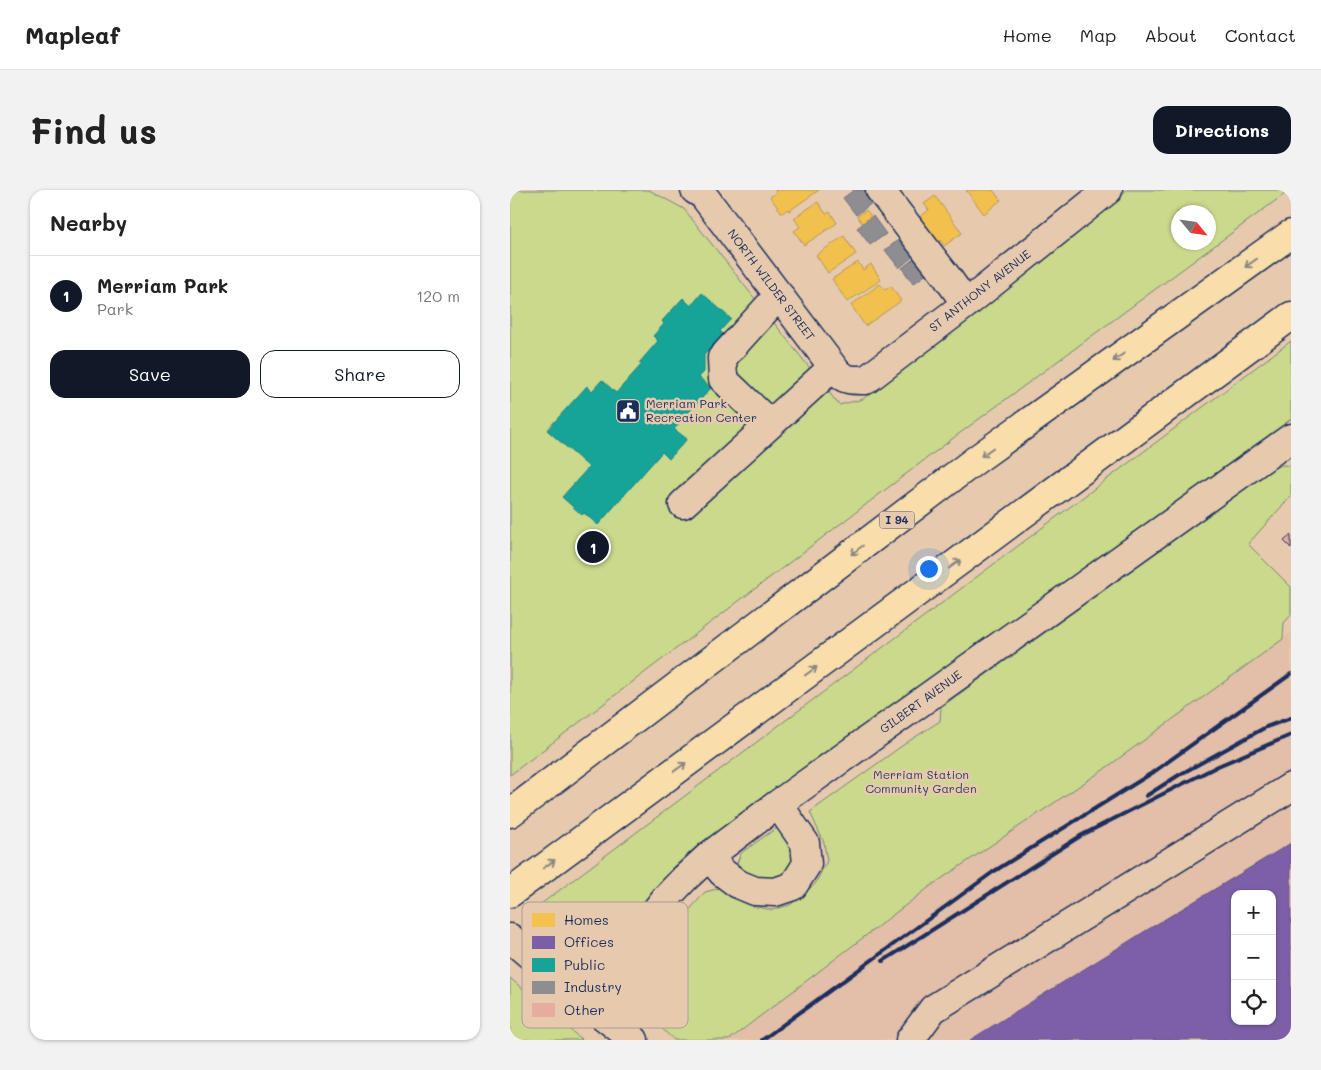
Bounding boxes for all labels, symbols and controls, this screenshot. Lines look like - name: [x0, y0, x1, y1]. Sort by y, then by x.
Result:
- text: Mapleaf: [25, 19, 120, 50]
- text: Home: [1003, 23, 1052, 47]
- text: Map: [1080, 23, 1116, 47]
- text: About: [1144, 23, 1197, 47]
- text: Contact: [1225, 23, 1296, 47]
- button: Directions: [1153, 106, 1291, 154]
- text: Find us: [30, 107, 157, 153]
- north arrow: [1171, 205, 1216, 250]
- text: Nearby: [50, 209, 127, 236]
- street label: NORTH WILDER STREET: [725, 225, 819, 344]
- street label: ST ANTHONY AVENUE: [925, 245, 1033, 335]
- one-way arrow: [1244, 258, 1258, 268]
- text: Merriam Park: [97, 273, 228, 298]
- text: 1: [62, 285, 70, 306]
- text: 120 m: [416, 285, 460, 306]
- text: Park: [97, 298, 133, 319]
- button: Save: [50, 350, 250, 398]
- button: Share: [260, 350, 460, 398]
- one-way arrow: [1112, 352, 1126, 362]
- place label: Merriam Park Recreation Center: [646, 395, 757, 425]
- public building icon: Merriam Park Recreation Center: [615, 398, 641, 424]
- one-way arrow: [980, 447, 994, 457]
- road number: I 94: [880, 512, 914, 528]
- pin: 1: [577, 528, 609, 566]
- one-way arrow: [850, 545, 864, 555]
- your location: [916, 556, 942, 582]
- one-way arrow: [948, 558, 961, 569]
- one-way arrow: [804, 665, 817, 676]
- street label: GILBERT AVENUE: [876, 666, 965, 736]
- one-way arrow: [673, 762, 687, 772]
- park label: Merriam Station Community Garden: [865, 766, 977, 796]
- one-way arrow: [542, 859, 556, 869]
- map controls: [1231, 890, 1276, 1025]
- button: +: [1231, 890, 1276, 935]
- legend: [522, 902, 688, 1028]
- text: Homes: [564, 910, 609, 929]
- text: Offices: [564, 932, 614, 951]
- button: −: [1231, 935, 1276, 980]
- text: Public: [564, 955, 605, 974]
- text: Industry: [564, 977, 622, 996]
- button: locate: [1231, 980, 1276, 1025]
- text: Other: [564, 1000, 605, 1019]

